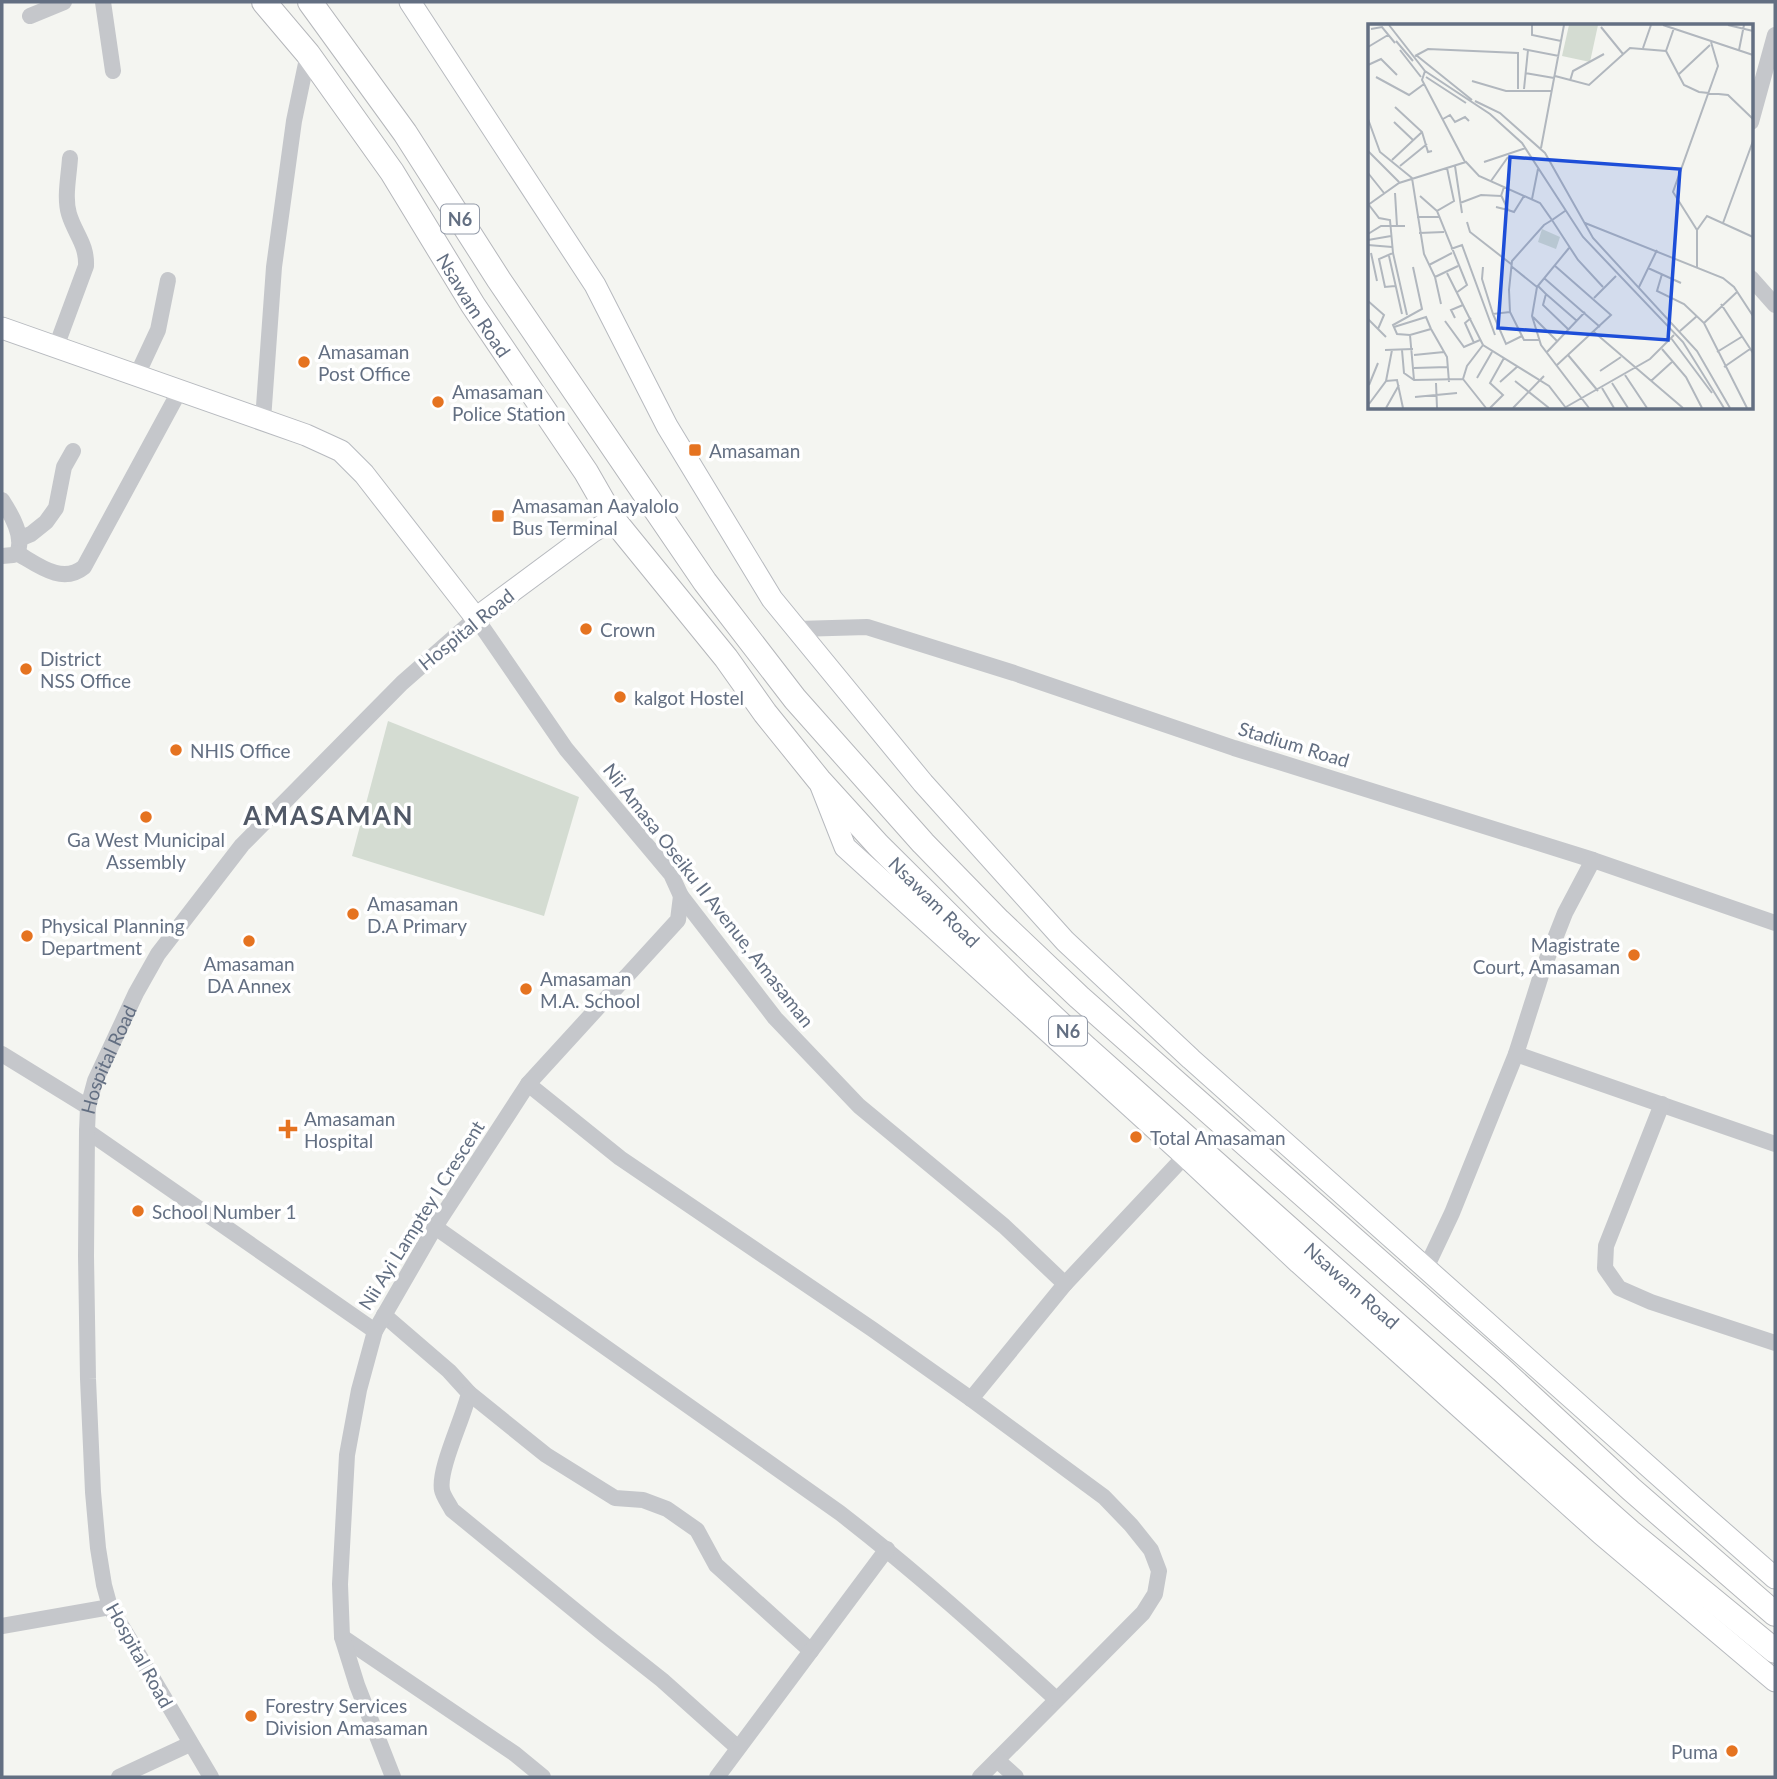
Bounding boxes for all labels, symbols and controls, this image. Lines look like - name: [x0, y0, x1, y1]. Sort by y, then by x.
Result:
- inset map: [1368, 24, 1752, 410]
- road number: N6: [441, 204, 479, 233]
- street label: Nsawam Road: [432, 249, 516, 361]
- place label: Amasaman Post Office: [318, 340, 411, 385]
- marker: Amasaman Post Office: [296, 354, 312, 370]
- place label: Amasaman Police Station: [452, 380, 566, 425]
- marker: Amasaman Police Station: [430, 394, 446, 410]
- place label: Amasaman: [709, 439, 800, 462]
- marker: Amasaman: [687, 442, 703, 458]
- place label: Amasaman Aayalolo Bus Terminal: [512, 494, 679, 539]
- marker: Amasaman Aayalolo Bus Terminal: [490, 508, 506, 524]
- street label: Hospital Road: [414, 584, 518, 674]
- place label: Crown: [600, 618, 655, 641]
- marker: Crown: [578, 621, 594, 637]
- place label: District NSS Office: [40, 647, 131, 692]
- marker: District NSS Office: [18, 661, 34, 677]
- place label: kalgot Hostel: [634, 686, 744, 709]
- marker: kalgot Hostel: [612, 689, 628, 705]
- street label: Stadium Road: [1236, 716, 1352, 772]
- place label: NHIS Office: [190, 739, 290, 762]
- marker: NHIS Office: [168, 742, 184, 758]
- street label: Nii Amasa Oseiku II Avenue, Amasaman: [599, 758, 819, 1032]
- district label: AMASAMAN: [242, 799, 415, 831]
- marker: Ga West Municipal Assembly: [138, 809, 154, 825]
- place label: Ga West Municipal Assembly: [67, 828, 225, 873]
- street label: Nsawam Road: [885, 851, 985, 951]
- place label: Amasaman D.A Primary: [367, 892, 467, 937]
- marker: Amasaman D.A Primary: [345, 906, 361, 922]
- place label: Physical Planning Department: [41, 914, 185, 959]
- marker: Physical Planning Department: [19, 928, 35, 944]
- marker: Amasaman DA Annex: [241, 933, 257, 949]
- place label: Magistrate Court, Amasaman: [1473, 933, 1620, 978]
- marker: Magistrate Court, Amasaman: [1626, 947, 1642, 963]
- place label: Amasaman DA Annex: [203, 952, 295, 997]
- place label: Amasaman M.A. School: [540, 967, 640, 1012]
- marker: Amasaman M.A. School: [518, 981, 534, 997]
- street label: Hospital Road: [75, 1001, 140, 1116]
- road number: N6: [1049, 1016, 1087, 1046]
- place label: Amasaman Hospital: [304, 1107, 395, 1152]
- street label: Nii Ayi Lamptey I Crescent: [353, 1116, 489, 1314]
- marker: Amasaman Hospital: [278, 1119, 298, 1139]
- place label: Total Amasaman: [1150, 1126, 1286, 1149]
- marker: Total Amasaman: [1128, 1129, 1144, 1145]
- place label: School Number 1: [152, 1200, 296, 1223]
- marker: School Number 1: [130, 1203, 146, 1219]
- street label: Nsawam Road: [1300, 1237, 1404, 1333]
- street label: Hospital Road: [102, 1599, 178, 1711]
- place label: Forestry Services Division Amasaman: [265, 1694, 428, 1739]
- marker: Forestry Services Division Amasaman: [243, 1708, 259, 1724]
- place label: Puma: [1671, 1740, 1718, 1763]
- marker: Puma: [1724, 1743, 1740, 1759]

